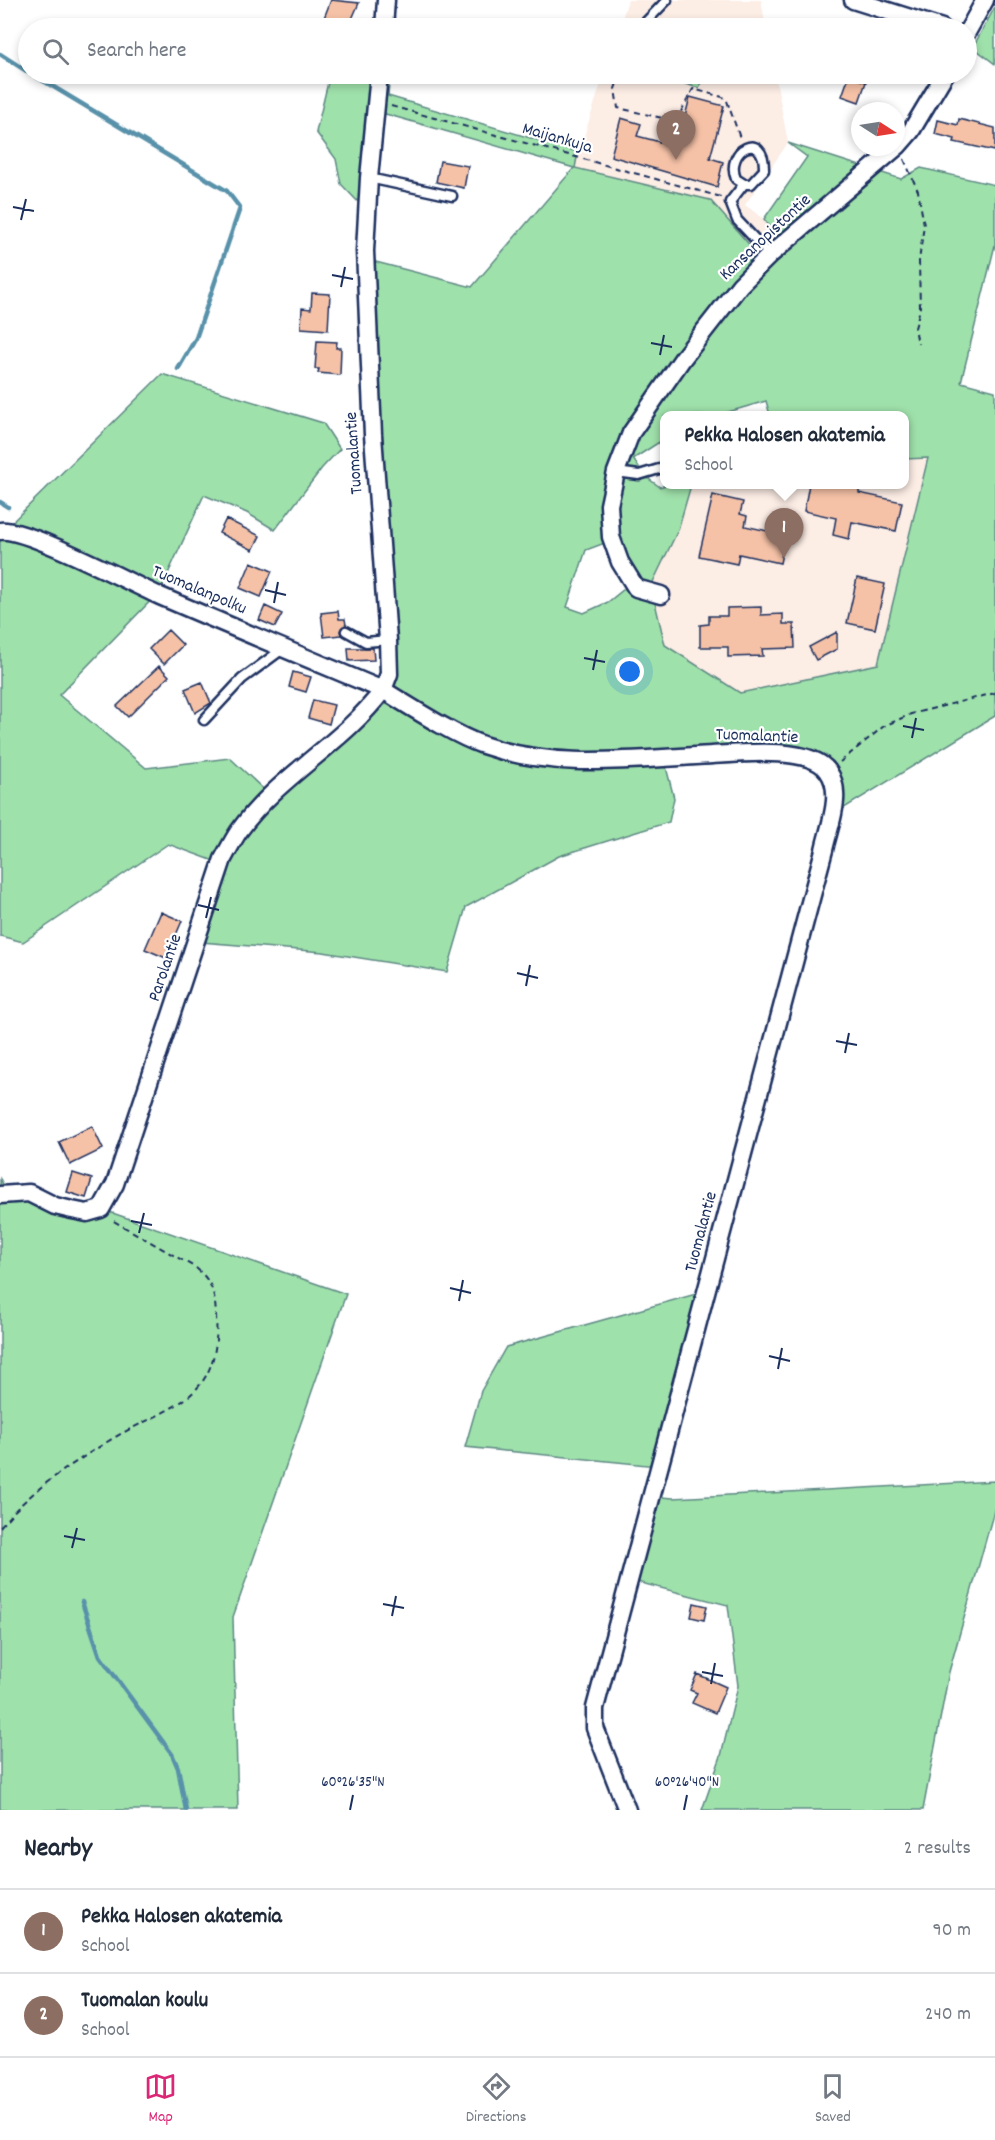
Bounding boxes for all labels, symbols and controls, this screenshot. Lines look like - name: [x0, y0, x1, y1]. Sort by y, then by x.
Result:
- search box: [18, 18, 977, 84]
- icon: search: [39, 35, 72, 68]
- text: Search here: [87, 36, 186, 67]
- north arrow: [851, 102, 905, 156]
- pin: 2: [656, 110, 696, 160]
- street label: Maijankuja: [519, 117, 596, 161]
- street label: Kansanopistontie: [715, 189, 818, 287]
- street label: Tuomalantie: [340, 411, 370, 495]
- popup: [660, 411, 909, 489]
- text: Pekka Halosen akatemia: [684, 421, 885, 452]
- text: School: [684, 452, 733, 480]
- pin: 1: [764, 508, 804, 558]
- street label: Tuomalanpolku: [148, 560, 250, 622]
- your location: [615, 657, 644, 686]
- street label: Tuomalantie: [715, 723, 799, 751]
- street label: Parolantie: [143, 931, 189, 1005]
- street label: Tuomalantie: [679, 1189, 725, 1275]
- text: 60°26'35"N: [321, 1772, 385, 1794]
- text: 60°26'40"N: [655, 1772, 719, 1794]
- text: Nearby: [24, 1831, 92, 1868]
- text: 2 results: [904, 1835, 971, 1863]
- text: Pekka Halosen akatemia: [81, 1902, 282, 1933]
- text: 1: [41, 1917, 46, 1945]
- text: 90 m: [933, 1917, 971, 1945]
- text: School: [81, 1933, 130, 1961]
- text: Tuomalan koulu: [81, 1986, 208, 2017]
- text: 2: [39, 2001, 48, 2029]
- text: 240 m: [925, 2001, 971, 2029]
- text: School: [81, 2017, 130, 2045]
- tab: Map: [144, 2070, 177, 2129]
- tab: Directions: [466, 2070, 526, 2129]
- tab: Saved: [815, 2070, 851, 2129]

